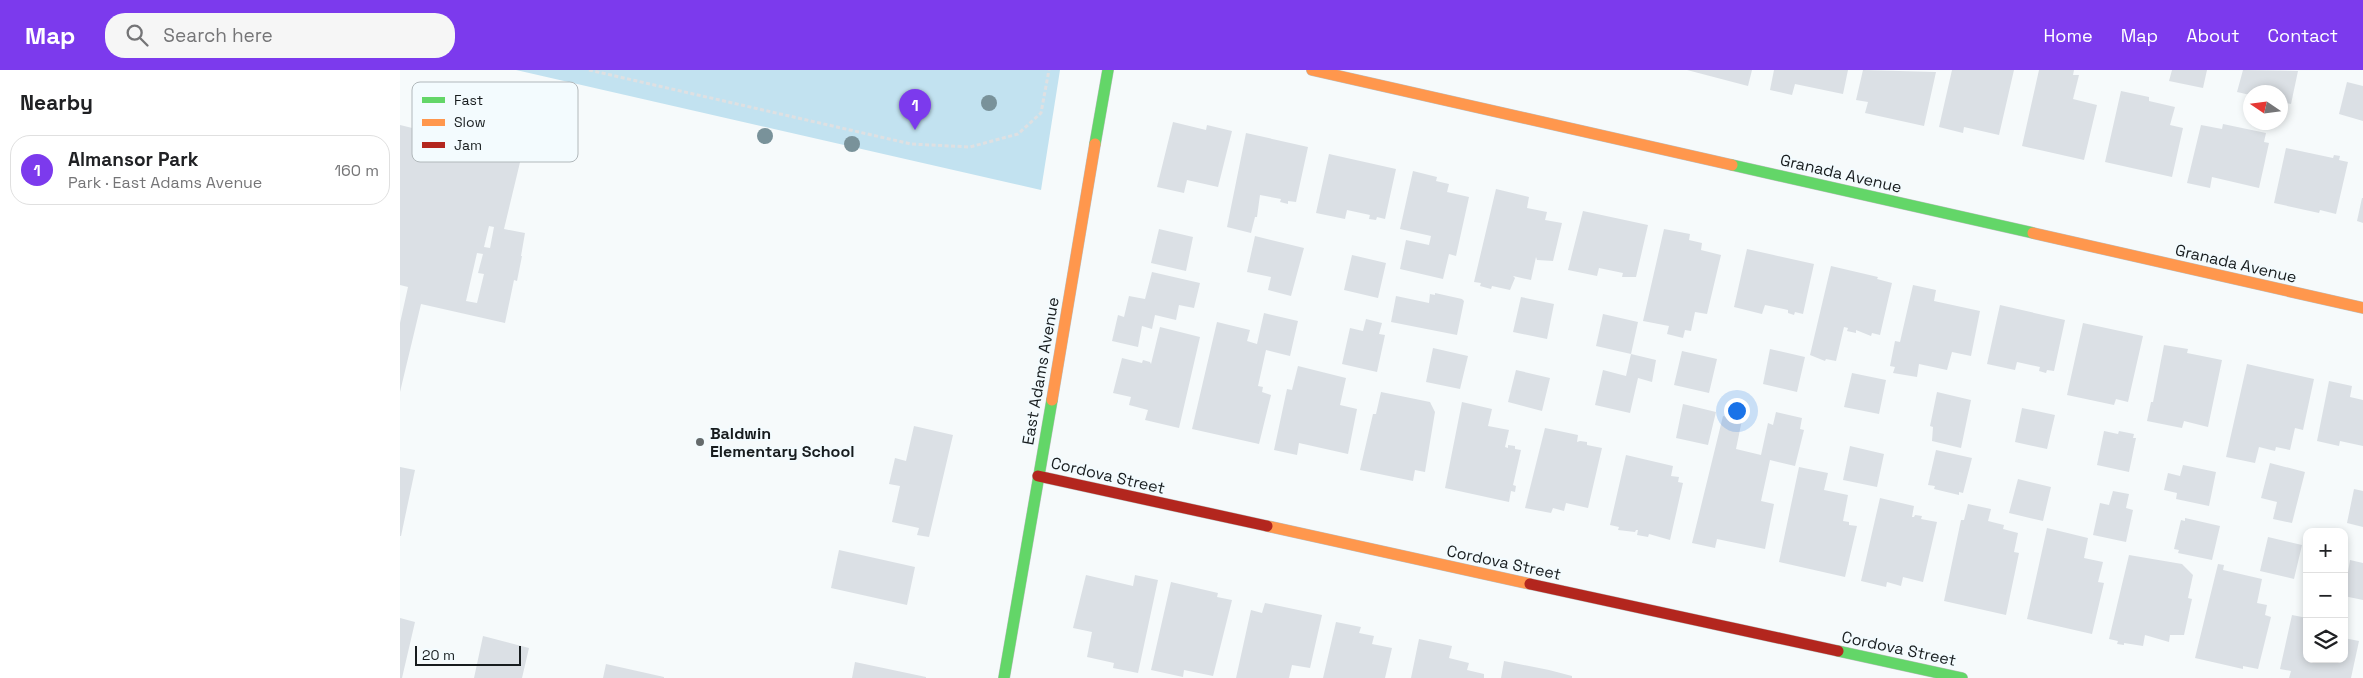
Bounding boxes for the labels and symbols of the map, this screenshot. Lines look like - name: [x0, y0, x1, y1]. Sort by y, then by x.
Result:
- legend: [412, 82, 578, 162]
- north arrow: [2243, 85, 2288, 130]
- pin: 1: [899, 89, 931, 130]
- text: Fast: [454, 91, 483, 109]
- text: Slow: [454, 113, 486, 131]
- text: Jam: [454, 136, 482, 154]
- street label: Granada Avenue: [1778, 149, 1904, 198]
- street label: Granada Avenue: [2173, 239, 2299, 288]
- street label: East Adams Avenue: [1017, 295, 1064, 447]
- your location: [1724, 398, 1750, 424]
- place label: Baldwin Elementary School: [710, 423, 854, 462]
- marker: Baldwin Elementary School: [694, 436, 706, 448]
- street label: Cordova Street: [1049, 452, 1167, 499]
- street label: Cordova Street: [1445, 540, 1563, 585]
- street label: Cordova Street: [1840, 626, 1958, 671]
- scale bar: [415, 643, 521, 666]

